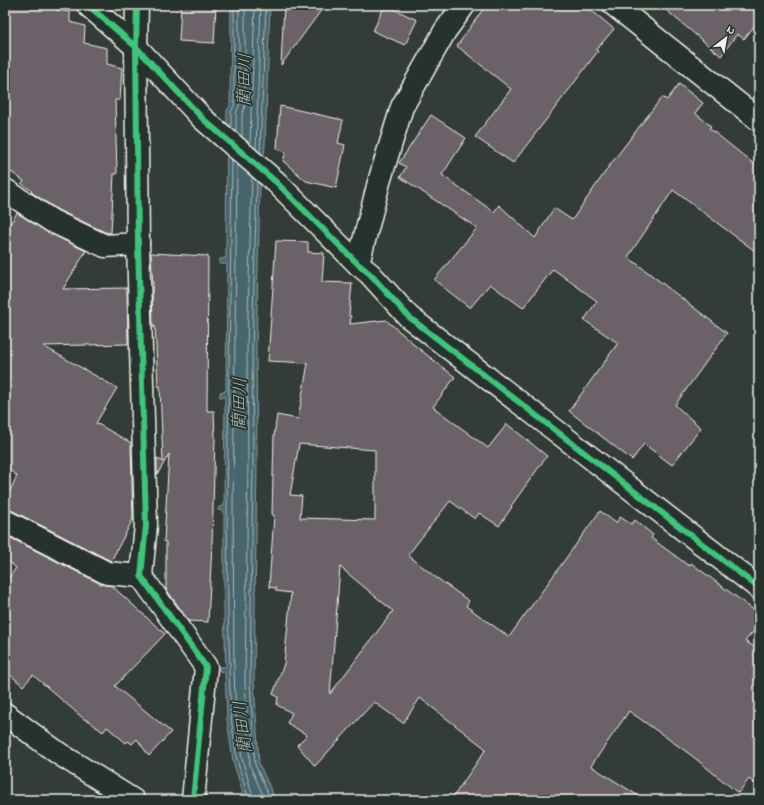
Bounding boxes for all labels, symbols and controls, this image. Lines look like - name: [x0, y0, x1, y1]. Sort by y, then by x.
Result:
- north arrow: [706, 18, 746, 58]
- text: N: [723, 22, 738, 39]
- water label: 藺田川: [233, 53, 259, 107]
- water label: 藺田川: [228, 377, 254, 431]
- water label: 藺田川: [228, 699, 260, 755]

